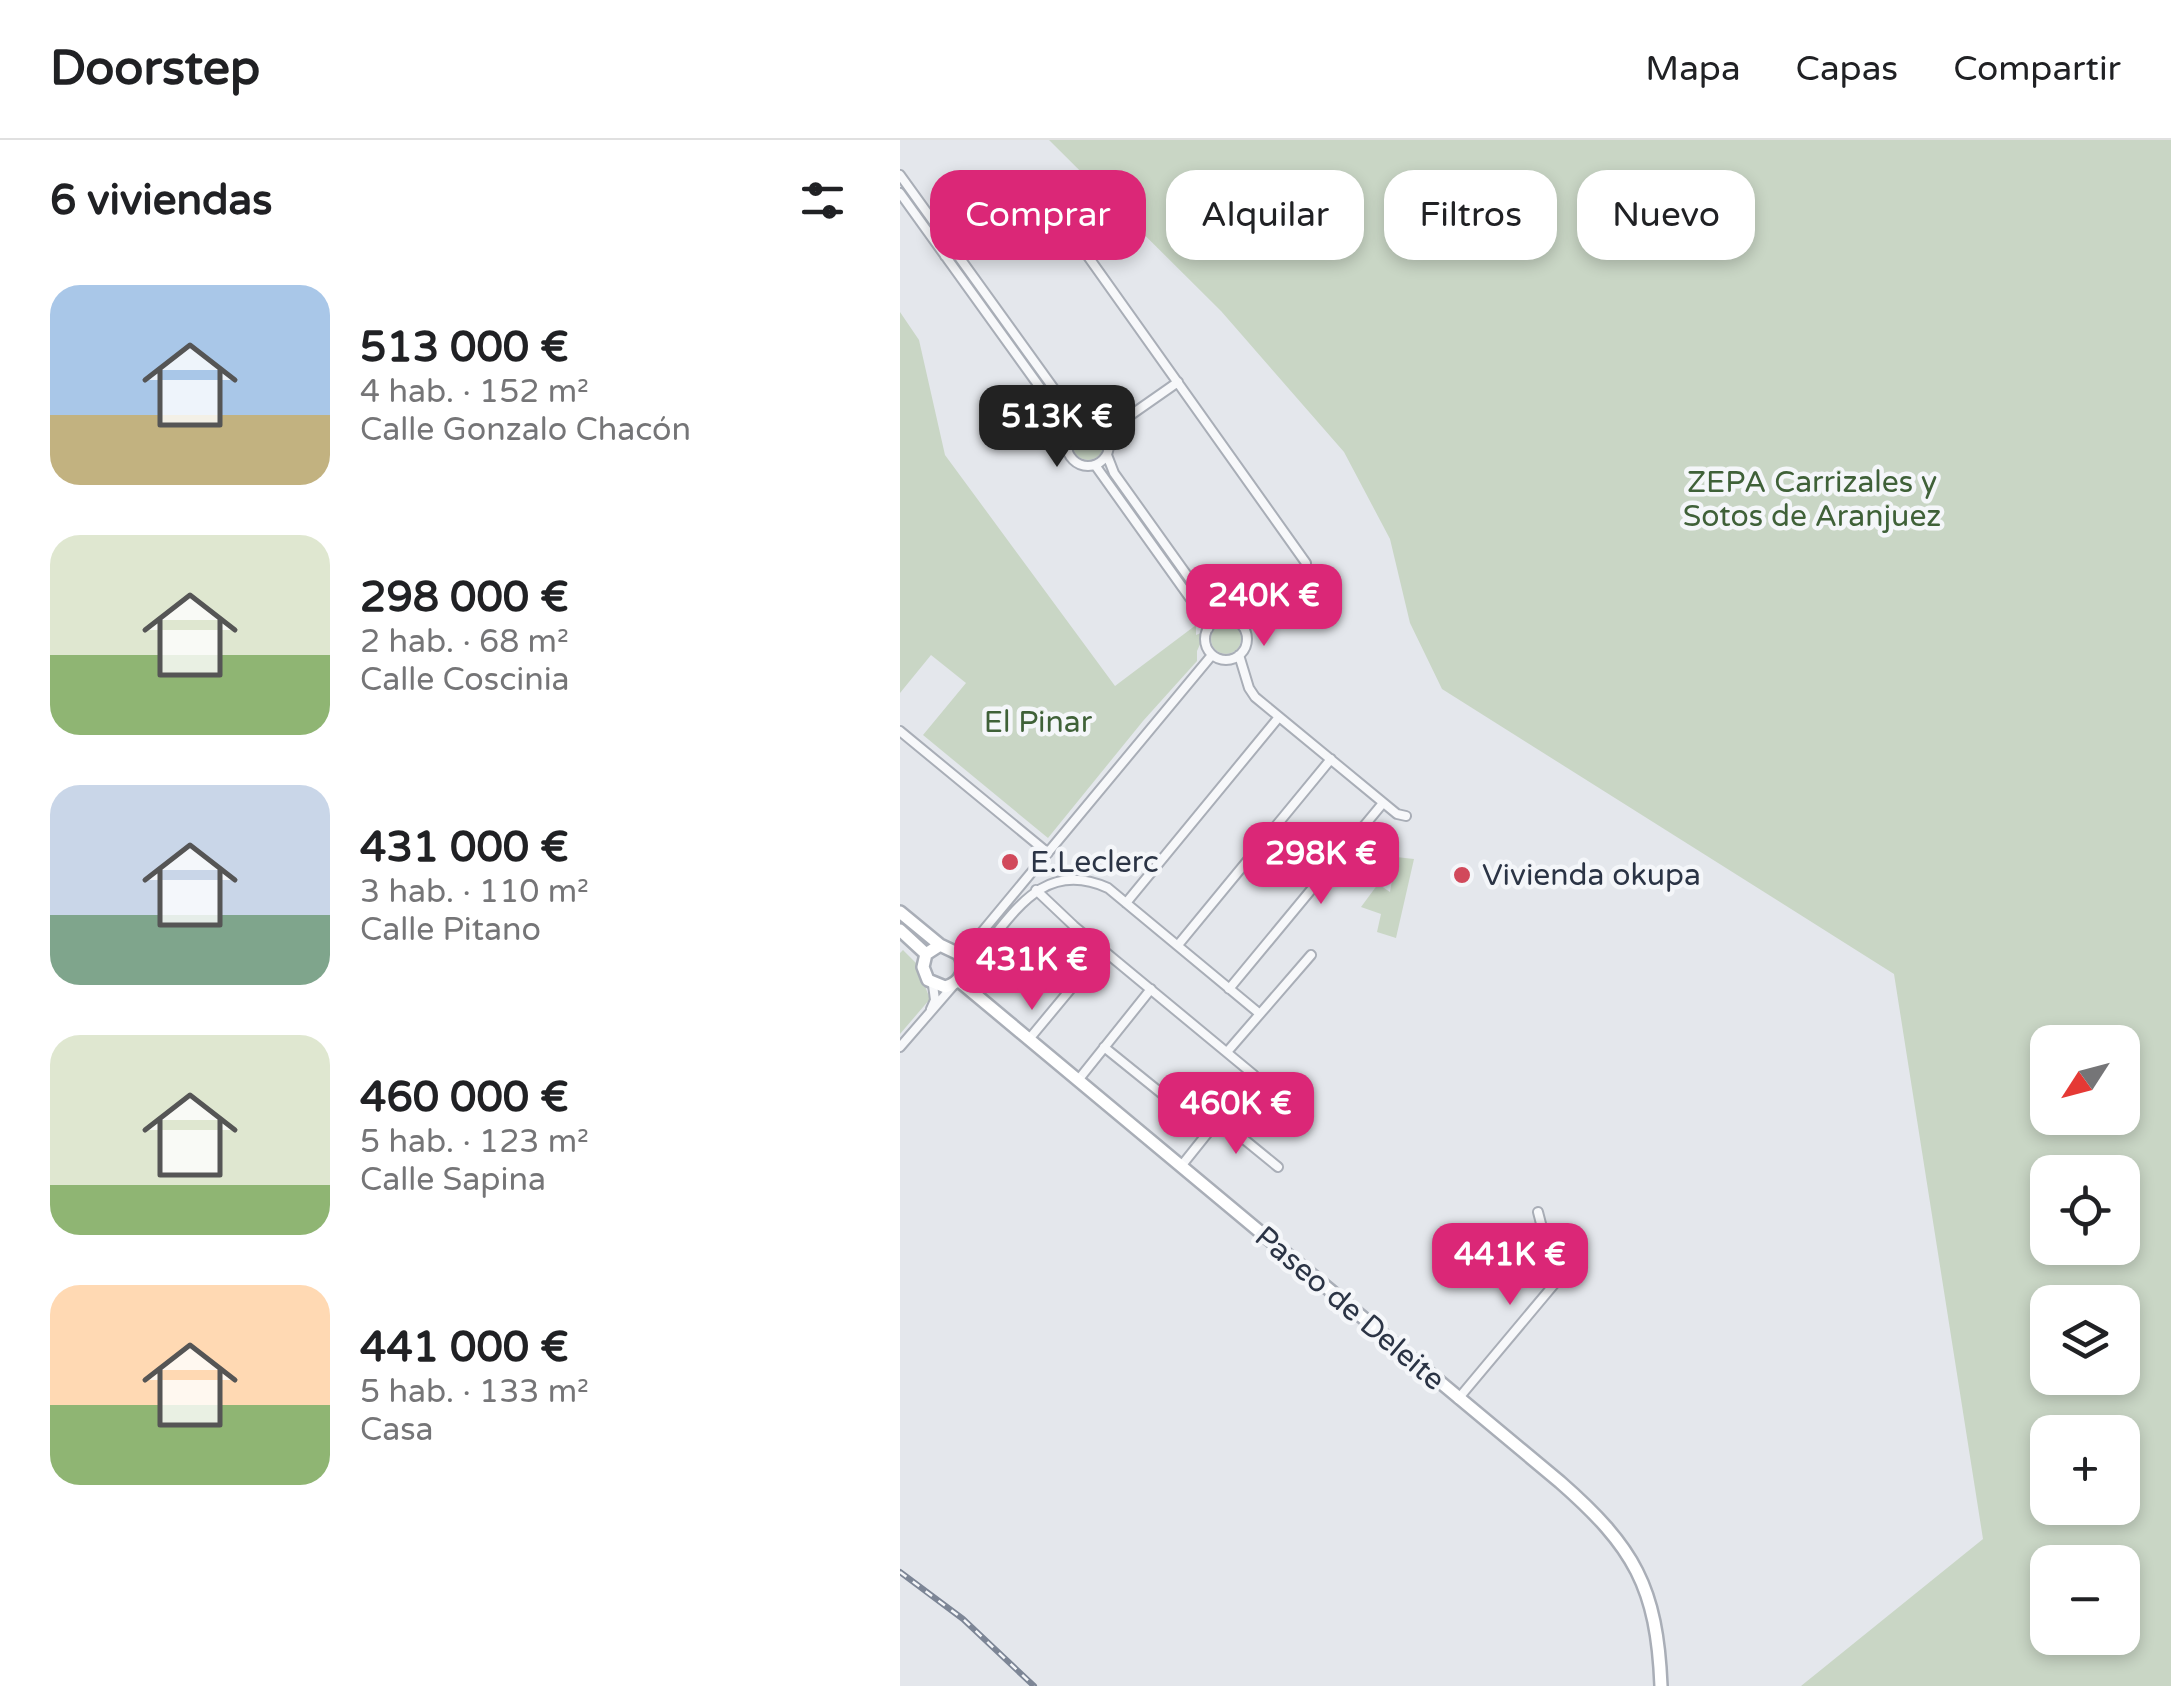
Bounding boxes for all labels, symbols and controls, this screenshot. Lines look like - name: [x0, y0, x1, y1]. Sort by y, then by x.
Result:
- text: Doorstep: [50, 40, 260, 98]
- text: Mapa: [1645, 48, 1741, 90]
- text: Capas: [1796, 48, 1898, 90]
- text: Compartir: [1953, 48, 2121, 90]
- chip: Comprar: [930, 170, 1146, 260]
- chip: Alquilar: [1166, 170, 1364, 260]
- chip: Filtros: [1384, 170, 1557, 260]
- chip: Nuevo: [1577, 170, 1755, 260]
- icon: filters: [795, 173, 850, 228]
- text: 6 viviendas: [50, 175, 272, 226]
- text: 513 000 €: [360, 322, 569, 373]
- icon: home: [130, 325, 250, 445]
- text: 4 hab. · 152 m²: [360, 373, 589, 411]
- pin: 513K €: [976, 385, 1138, 470]
- text: 513K €: [1001, 398, 1113, 436]
- text: Calle Gonzalo Chacón: [360, 411, 691, 449]
- park label: ZEPA Carrizales y Sotos de Aranjuez: [1683, 464, 1941, 535]
- pin: 240K €: [1183, 564, 1345, 649]
- text: 298 000 €: [360, 572, 569, 623]
- icon: home: [130, 575, 250, 695]
- text: 240K €: [1208, 577, 1320, 615]
- text: 2 hab. · 68 m²: [360, 623, 569, 661]
- text: Calle Coscinia: [360, 661, 570, 699]
- park label: El Pinar: [984, 704, 1093, 741]
- text: 431 000 €: [360, 822, 569, 873]
- pin: 298K €: [1240, 822, 1402, 907]
- icon: home: [130, 825, 250, 945]
- text: 298K €: [1265, 835, 1377, 873]
- place label: E.Leclerc: [1030, 844, 1159, 881]
- marker: E.Leclerc: [999, 851, 1021, 873]
- place label: Vivienda okupa: [1482, 857, 1701, 894]
- marker: Vivienda okupa: [1451, 864, 1473, 886]
- text: 3 hab. · 110 m²: [360, 873, 589, 911]
- text: Calle Pitano: [360, 911, 541, 949]
- pin: 431K €: [951, 928, 1113, 1013]
- text: 431K €: [976, 941, 1088, 979]
- north arrow: [2030, 1025, 2140, 1135]
- map controls: [2030, 1025, 2140, 1655]
- text: 460 000 €: [360, 1072, 569, 1123]
- pin: 460K €: [1155, 1072, 1317, 1157]
- icon: home: [130, 1075, 250, 1195]
- text: 460K €: [1180, 1085, 1292, 1123]
- text: 5 hab. · 123 m²: [360, 1123, 589, 1161]
- button: locate: [2030, 1155, 2140, 1265]
- text: Calle Sapina: [360, 1161, 546, 1199]
- street label: Paseo de Deleite: [1247, 1218, 1452, 1399]
- pin: 441K €: [1429, 1223, 1591, 1308]
- text: 441K €: [1454, 1236, 1566, 1274]
- button: layers: [2030, 1285, 2140, 1395]
- text: 441 000 €: [360, 1322, 569, 1373]
- icon: home: [130, 1325, 250, 1445]
- text: 5 hab. · 133 m²: [360, 1373, 589, 1411]
- text: Casa: [360, 1411, 434, 1449]
- button: +: [2030, 1415, 2140, 1525]
- button: −: [2030, 1545, 2140, 1655]

